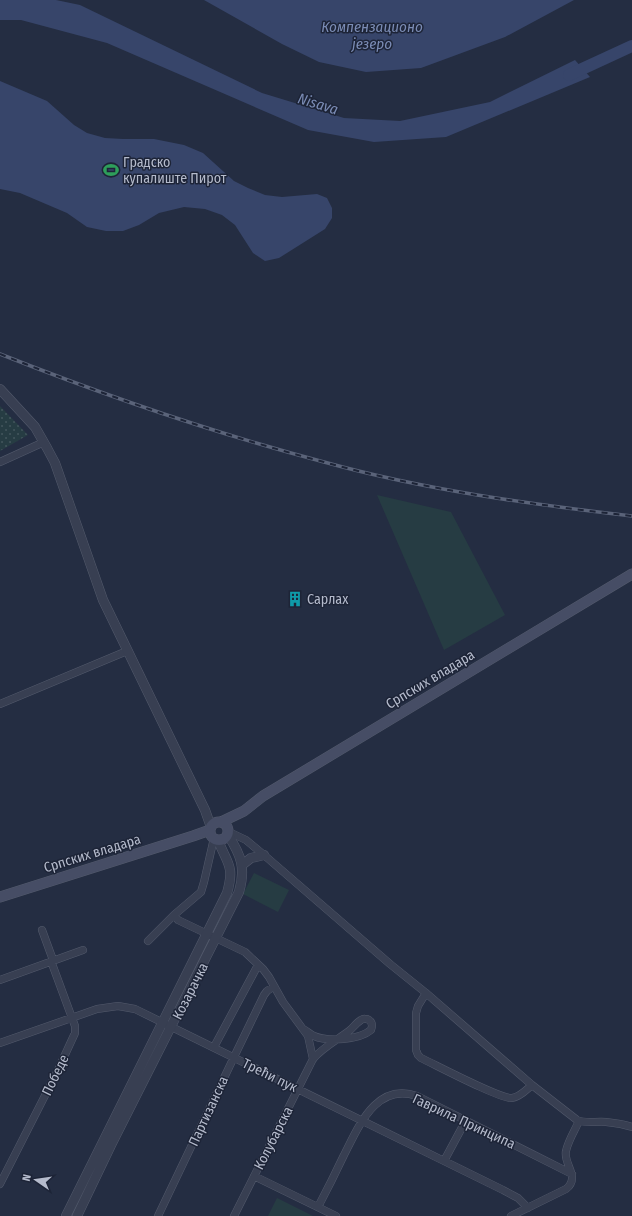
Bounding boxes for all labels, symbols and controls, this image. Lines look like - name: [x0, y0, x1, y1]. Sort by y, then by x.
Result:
- water label: Компензационо језеро: [321, 18, 423, 53]
- water label: Nisava: [296, 89, 341, 119]
- place label: Градско купалиште Пирот: [123, 154, 227, 187]
- sports icon: Градско купалиште Пирот: [102, 161, 120, 179]
- building icon: Сарлах: [286, 590, 304, 608]
- place label: Сарлах: [307, 591, 349, 608]
- street label: Српских владара: [383, 646, 478, 713]
- street label: Српских владара: [42, 831, 143, 876]
- street label: Козарачка: [169, 960, 212, 1023]
- street label: Победе: [38, 1052, 73, 1099]
- street label: Трећи пук: [239, 1055, 301, 1096]
- street label: Партизанска: [185, 1073, 232, 1149]
- street label: Гаврила Принципа: [410, 1090, 518, 1153]
- street label: Колубарска: [250, 1104, 297, 1173]
- north arrow: [16, 1160, 56, 1200]
- text: N: [20, 1173, 34, 1183]

